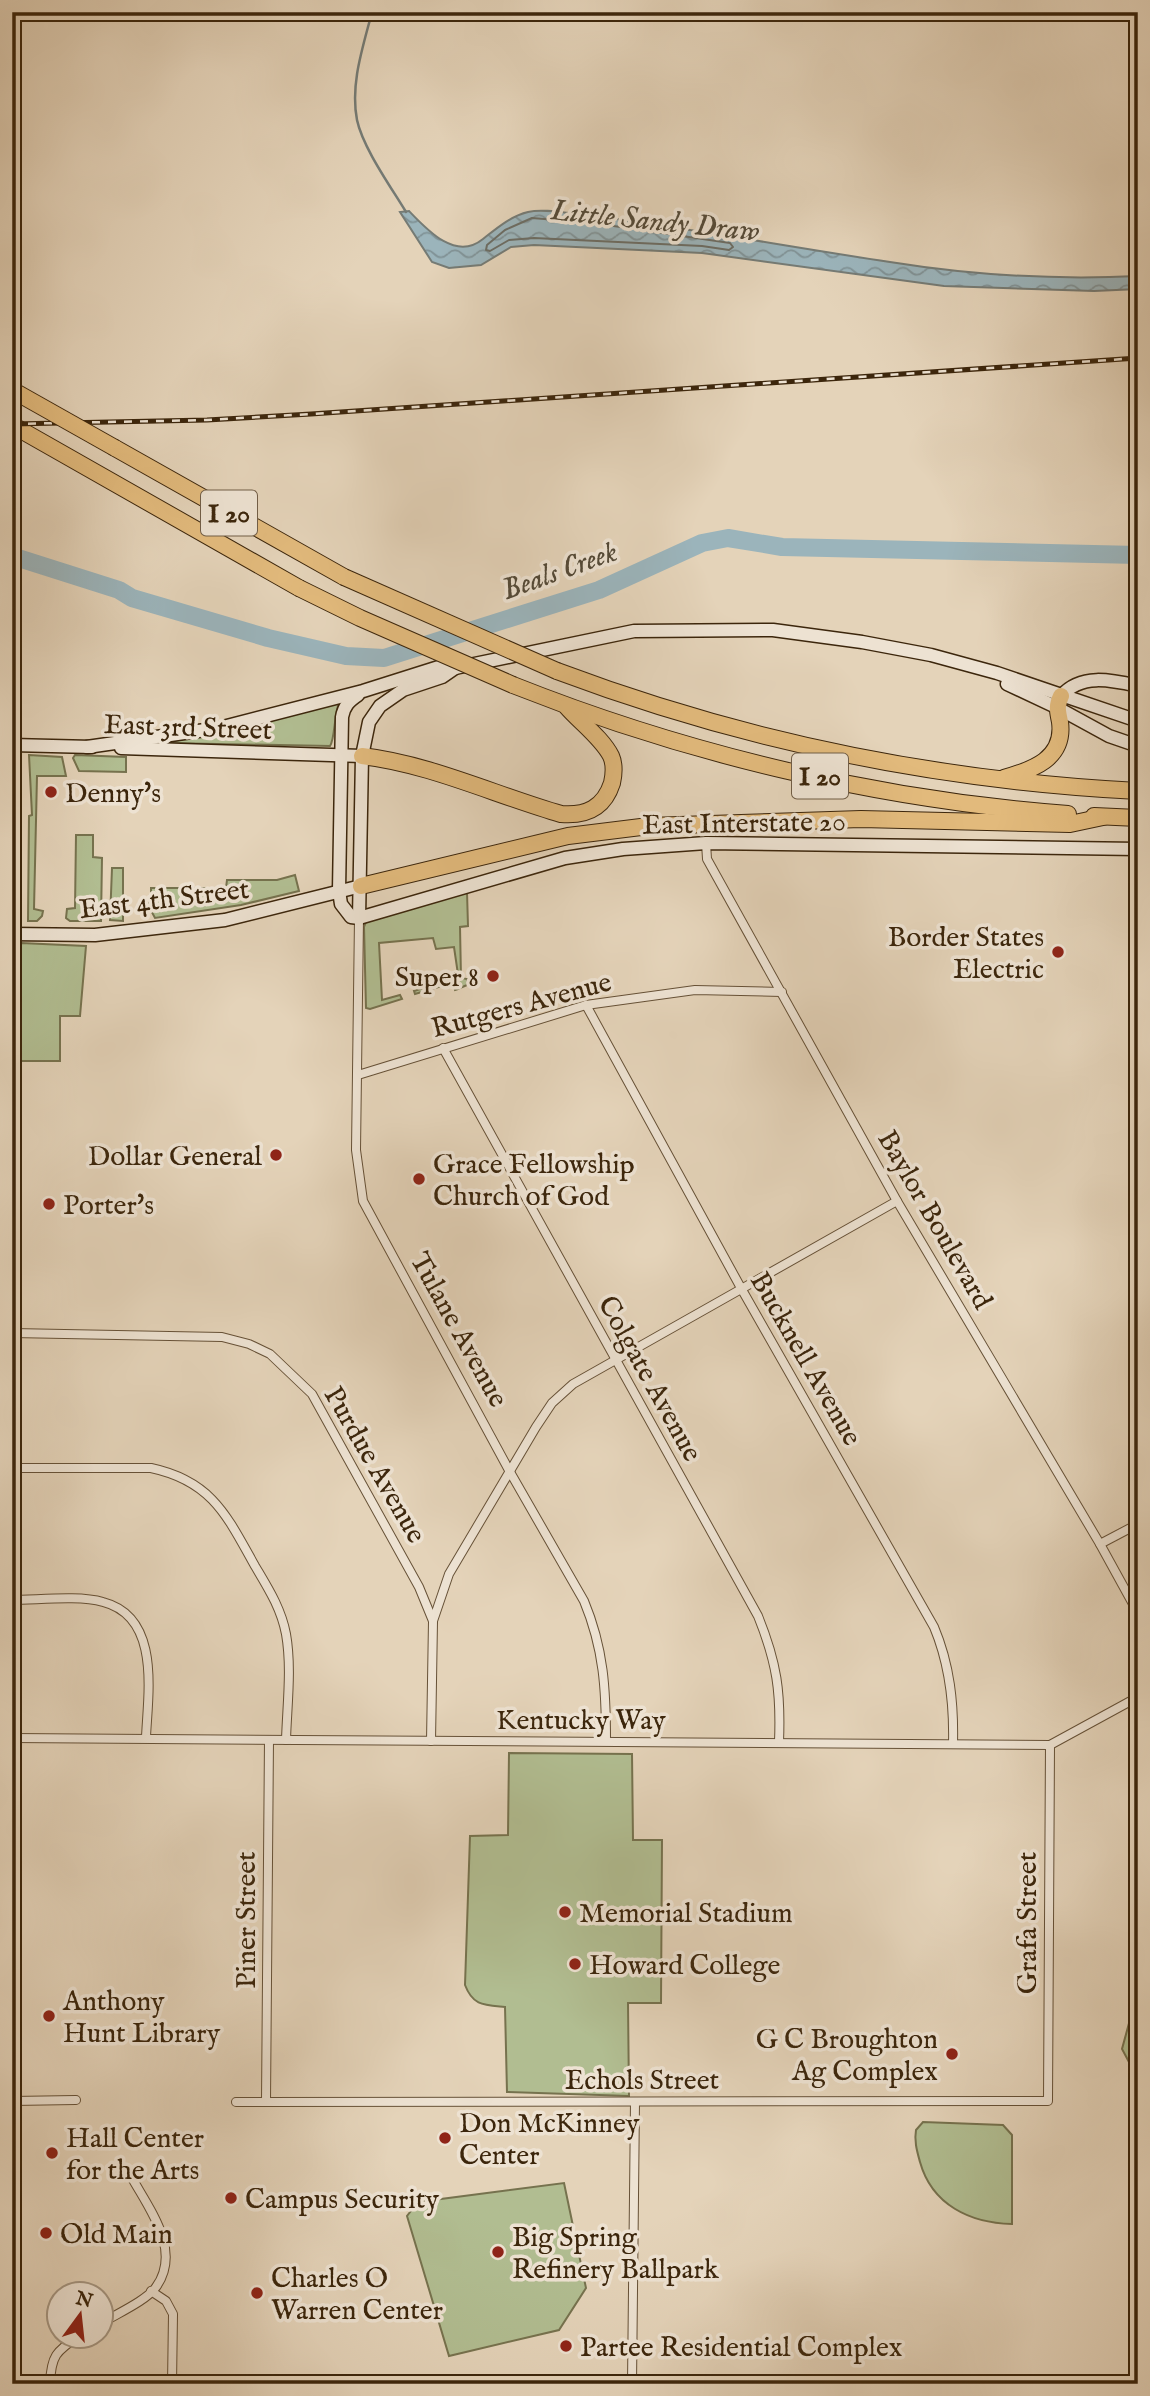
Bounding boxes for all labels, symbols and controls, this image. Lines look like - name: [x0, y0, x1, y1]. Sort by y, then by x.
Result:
- water label: Little Sandy Draw: [548, 192, 762, 252]
- road number: I 20: [201, 491, 257, 536]
- water label: Beals Creek: [497, 533, 623, 610]
- street label: East 3rd Street: [103, 708, 273, 749]
- road number: I 20: [792, 754, 848, 798]
- place label: Denny's: [65, 777, 161, 812]
- marker: Denny's: [43, 784, 59, 800]
- street label: East Interstate 20: [642, 805, 846, 844]
- street label: East 4th Street: [77, 873, 252, 928]
- place label: Border States Electric: [888, 921, 1044, 988]
- marker: Border States Electric: [1050, 944, 1066, 960]
- place label: Super 8: [395, 961, 479, 996]
- street label: Rutgers Avenue: [428, 966, 616, 1047]
- marker: Super 8: [485, 968, 501, 984]
- street label: Baylor Boulevard: [868, 1125, 999, 1316]
- place label: Dollar General: [88, 1140, 262, 1175]
- marker: Dollar General: [268, 1147, 284, 1163]
- place label: Grace Fellowship Church of God: [433, 1148, 635, 1215]
- marker: Grace Fellowship Church of God: [411, 1171, 427, 1187]
- place label: Porter's: [63, 1189, 154, 1224]
- marker: Porter's: [41, 1196, 57, 1212]
- street label: Tulane Avenue: [401, 1247, 515, 1414]
- street label: Bucknell Avenue: [741, 1266, 869, 1452]
- street label: Colgate Avenue: [589, 1290, 709, 1468]
- street label: Purdue Avenue: [315, 1381, 433, 1550]
- street label: Kentucky Way: [496, 1704, 666, 1739]
- street label: Piner Street: [230, 1851, 265, 1989]
- street label: Grafa Street: [1011, 1851, 1046, 1994]
- place label: Memorial Stadium: [579, 1897, 793, 1932]
- marker: Memorial Stadium: [557, 1904, 573, 1920]
- place label: Howard College: [589, 1949, 780, 1984]
- marker: Howard College: [567, 1956, 583, 1972]
- place label: Anthony Hunt Library: [62, 1985, 221, 2052]
- marker: Anthony Hunt Library: [41, 2008, 57, 2024]
- place label: G C Broughton Ag Complex: [756, 2023, 938, 2090]
- marker: G C Broughton Ag Complex: [944, 2046, 960, 2062]
- street label: Echols Street: [565, 2064, 720, 2099]
- place label: Don McKinney Center: [459, 2107, 640, 2174]
- place label: Hall Center for the Arts: [66, 2122, 204, 2189]
- marker: Don McKinney Center: [437, 2130, 453, 2146]
- marker: Hall Center for the Arts: [44, 2145, 60, 2161]
- place label: Campus Security: [245, 2183, 439, 2218]
- marker: Campus Security: [223, 2190, 239, 2206]
- place label: Old Main: [60, 2218, 173, 2253]
- place label: Big Spring Refinery Ballpark: [512, 2221, 720, 2288]
- marker: Old Main: [38, 2225, 54, 2241]
- marker: Big Spring Refinery Ballpark: [490, 2244, 506, 2260]
- place label: Charles O Warren Center: [271, 2262, 443, 2329]
- north arrow: [46, 2280, 116, 2350]
- marker: Charles O Warren Center: [249, 2285, 265, 2301]
- text: N: [72, 2287, 95, 2314]
- place label: Partee Residential Complex: [580, 2331, 903, 2366]
- marker: Partee Residential Complex: [558, 2338, 574, 2354]

